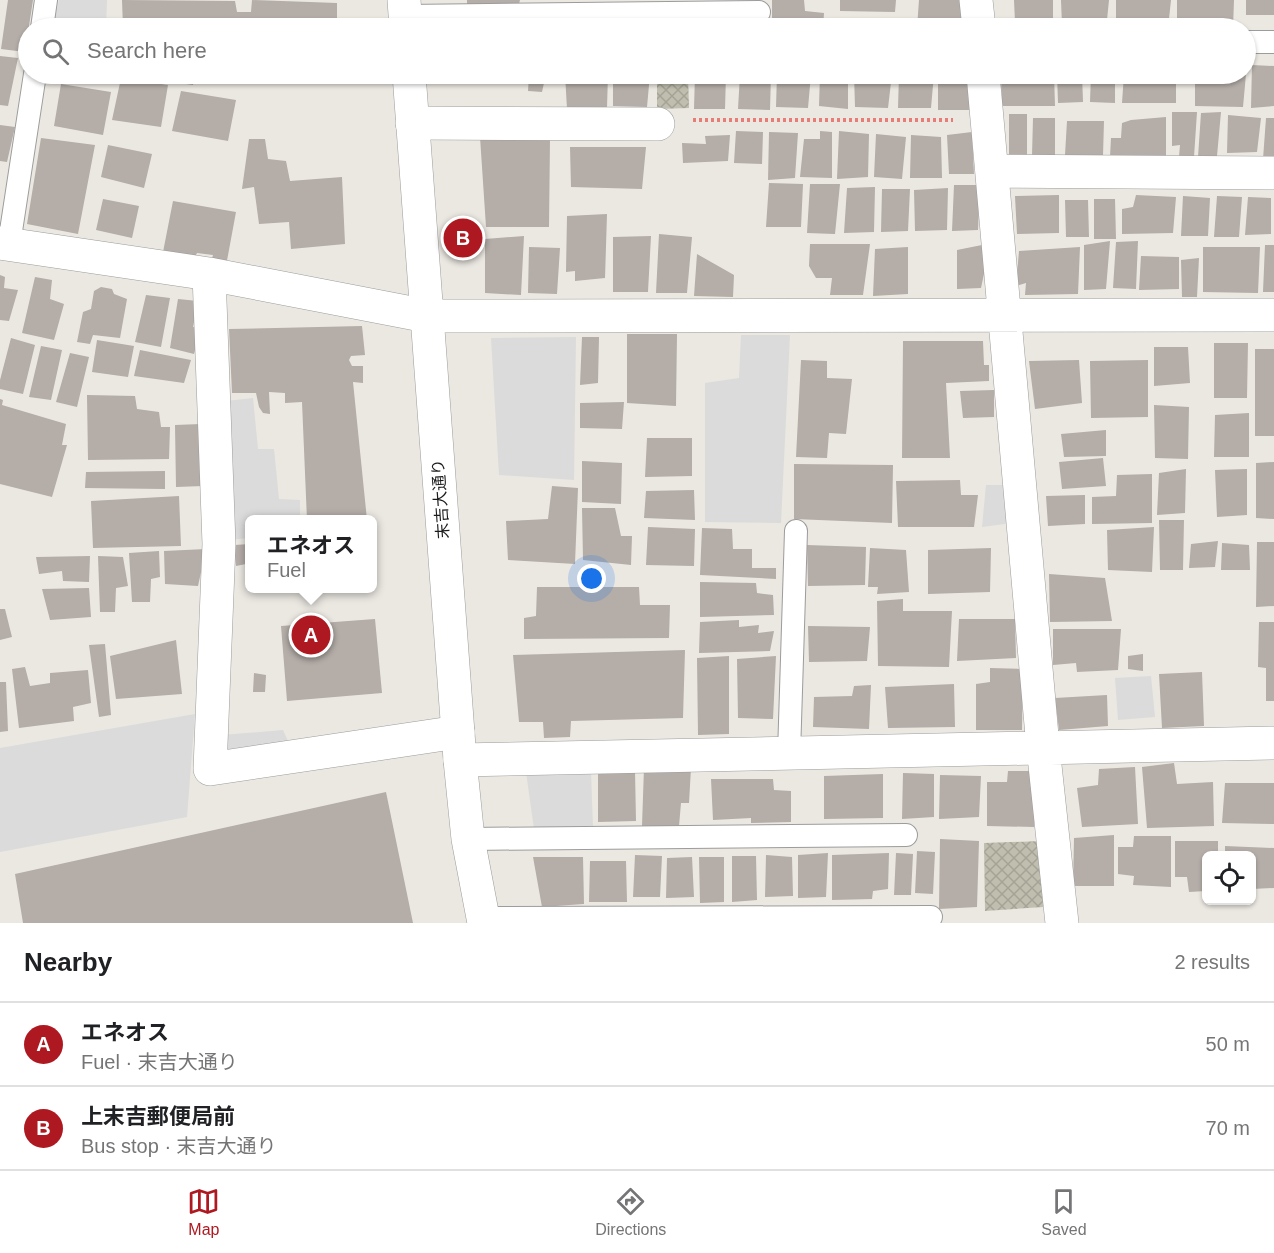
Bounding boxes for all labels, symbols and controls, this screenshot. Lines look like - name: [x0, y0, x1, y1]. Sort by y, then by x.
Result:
- search box: [18, 18, 1256, 84]
- icon: search: [39, 35, 72, 68]
- text: Search here: [87, 38, 207, 63]
- pin: B: [444, 216, 482, 260]
- street label: 末吉大通り: [429, 458, 452, 539]
- popup: [245, 515, 377, 593]
- text: エネオス: [267, 533, 355, 558]
- text: Fuel: [267, 559, 306, 581]
- your location: [577, 564, 606, 593]
- pin: A: [292, 612, 330, 658]
- map controls: [1202, 851, 1256, 905]
- button: locate: [1202, 851, 1256, 905]
- text: Nearby: [24, 947, 112, 977]
- text: 2 results: [1174, 951, 1250, 973]
- text: エネオス: [81, 1020, 169, 1045]
- text: A: [36, 1033, 51, 1055]
- text: 50 m: [1206, 1033, 1250, 1055]
- text: Fuel · 末吉大通り: [81, 1051, 238, 1073]
- text: 上末吉郵便局前: [81, 1104, 235, 1129]
- text: B: [36, 1117, 51, 1139]
- text: 70 m: [1206, 1117, 1250, 1139]
- text: Bus stop · 末吉大通り: [81, 1135, 277, 1157]
- tab: Map: [187, 1185, 220, 1239]
- tab: Directions: [595, 1185, 666, 1239]
- tab: Saved: [1041, 1185, 1087, 1239]

